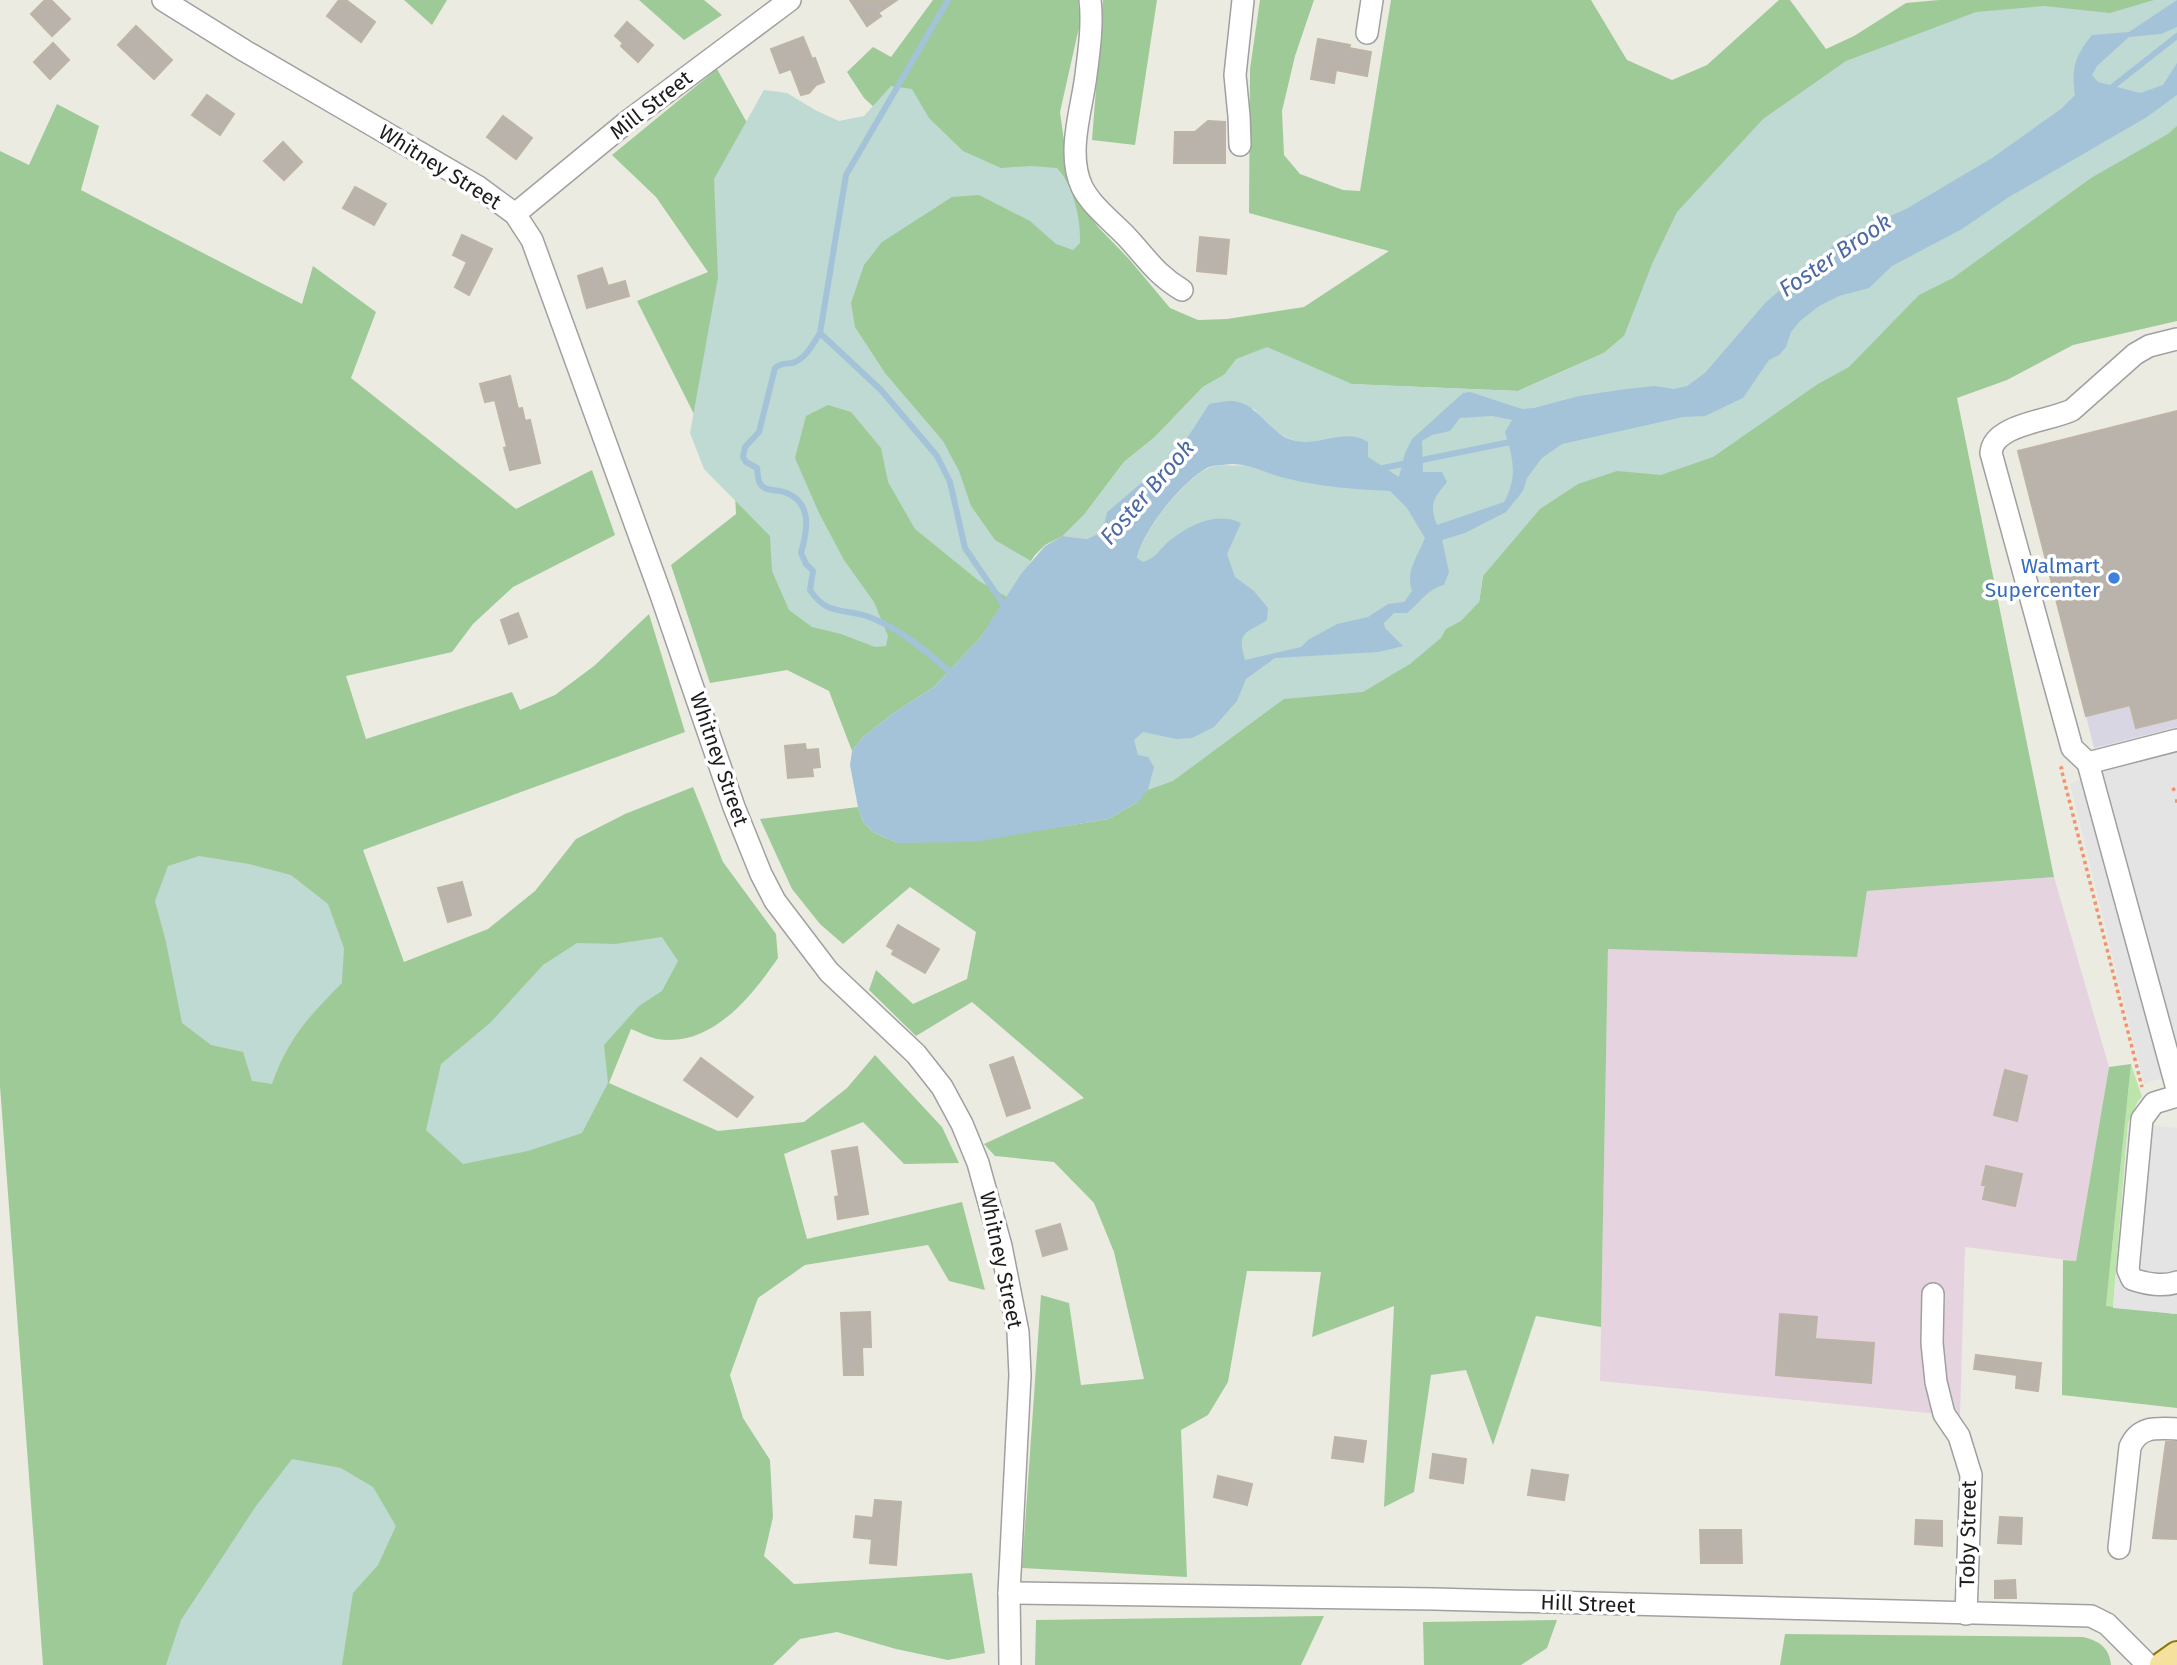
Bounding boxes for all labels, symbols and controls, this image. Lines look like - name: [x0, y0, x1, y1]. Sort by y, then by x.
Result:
- street label: Mill Street: [605, 65, 698, 145]
- street label: Whitney Street: [374, 119, 506, 215]
- water label: Foster Brook: [1773, 207, 1897, 303]
- water label: Foster Brook: [1094, 434, 1200, 550]
- place label: Walmart Supercenter: [1985, 553, 2100, 603]
- marker: Walmart Supercenter: [2106, 570, 2122, 586]
- street label: Whitney Street: [684, 689, 754, 830]
- street label: Whitney Street: [974, 1189, 1028, 1331]
- street label: Toby Street: [1954, 1480, 1982, 1588]
- street label: Hill Street: [1540, 1589, 1636, 1619]

